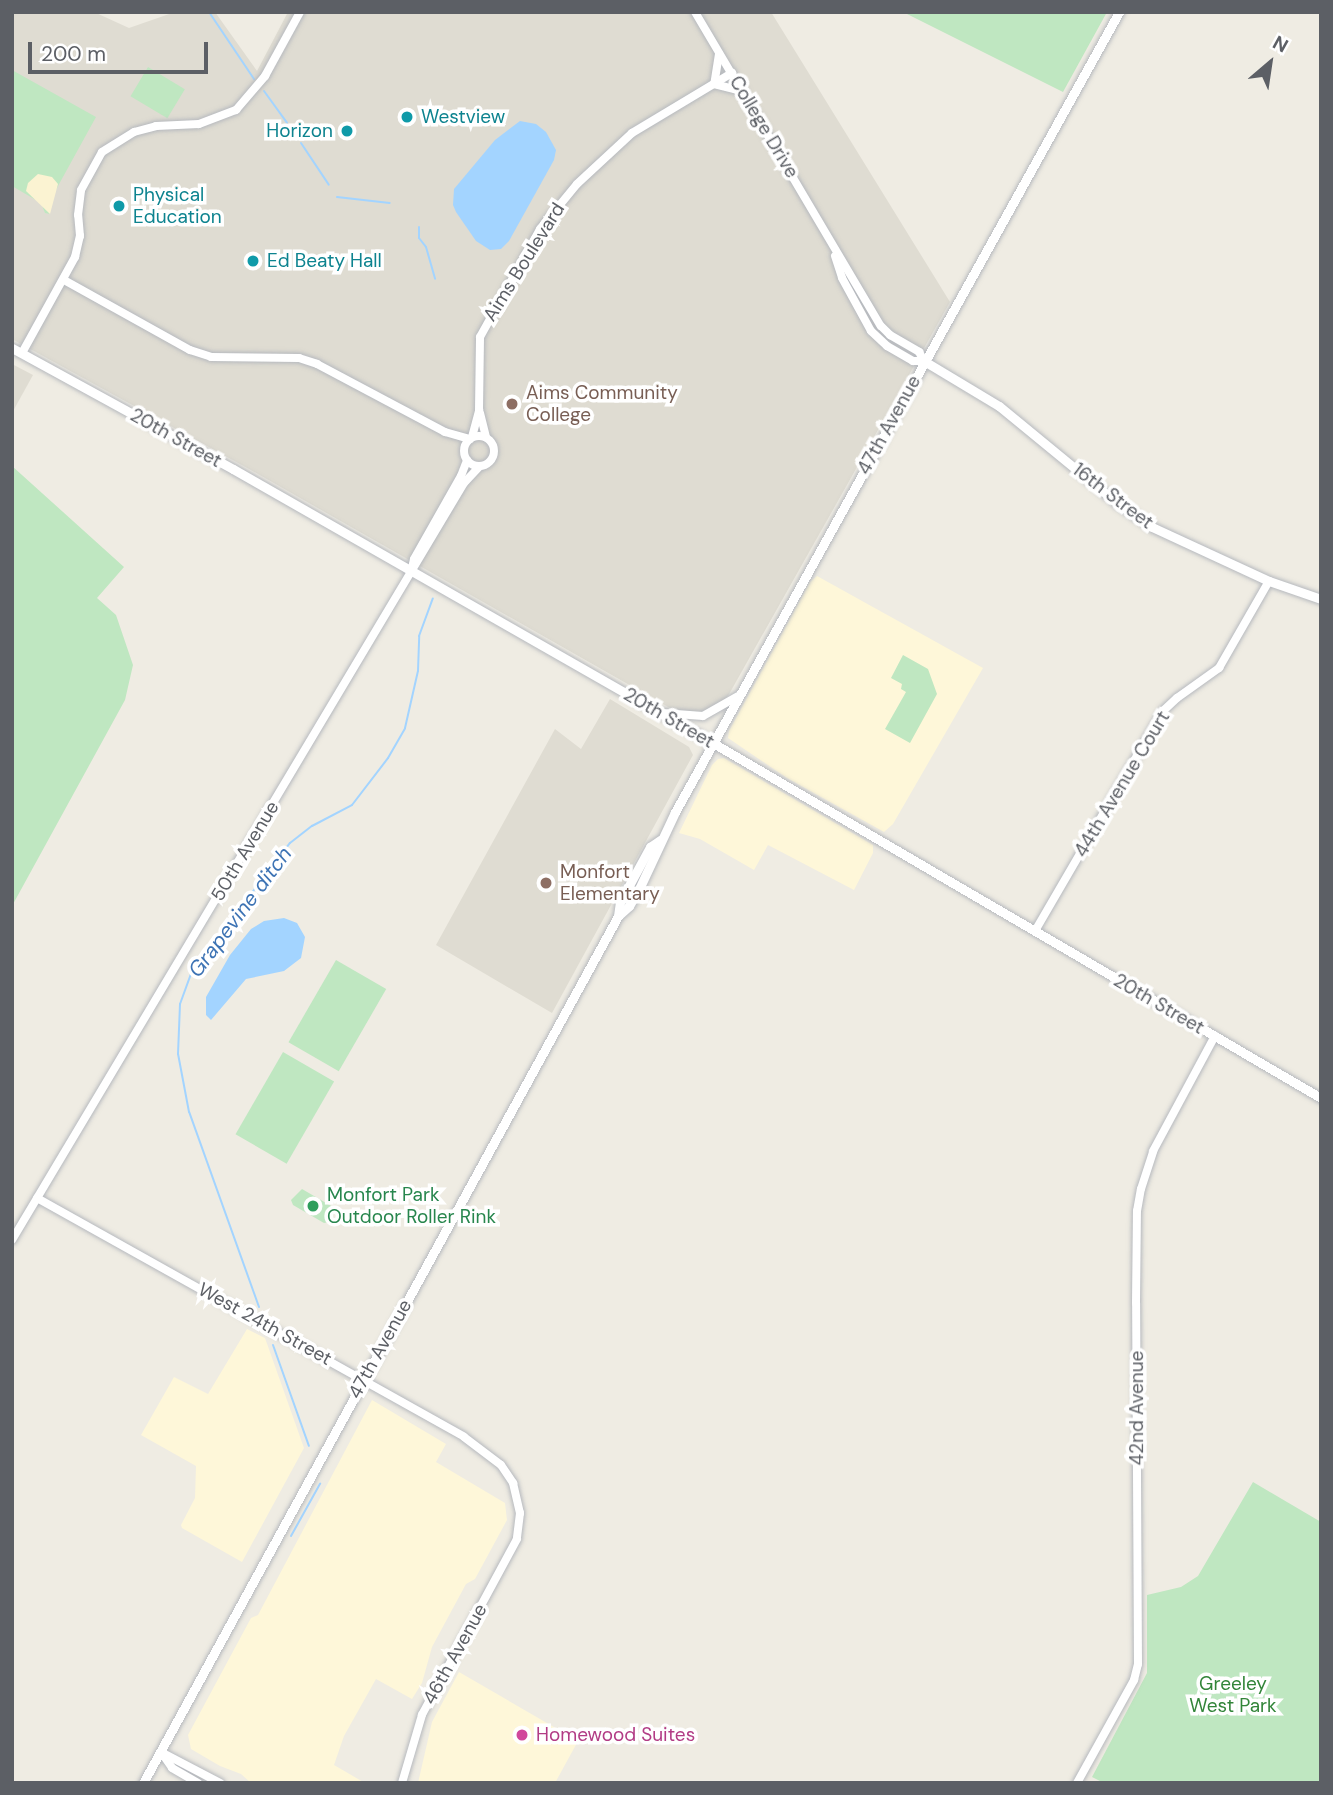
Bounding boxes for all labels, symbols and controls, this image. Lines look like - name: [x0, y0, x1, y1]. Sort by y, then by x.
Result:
- scale bar: [32, 28, 212, 72]
- north arrow: [1235, 28, 1305, 98]
- text: N: [1268, 30, 1293, 58]
- text: 200 m: [41, 40, 106, 68]
- street label: College Drive: [725, 72, 803, 182]
- place label: Westview: [421, 106, 505, 128]
- marker: Westview: [399, 109, 415, 125]
- place label: Horizon: [266, 120, 333, 142]
- marker: Horizon: [339, 123, 355, 139]
- place label: Physical Education: [133, 184, 222, 228]
- marker: Physical Education: [111, 198, 127, 214]
- street label: Aims Boulevard: [478, 199, 570, 325]
- place label: Ed Beaty Hall: [267, 250, 382, 272]
- marker: Ed Beaty Hall: [245, 253, 261, 269]
- street label: 47th Avenue: [852, 372, 926, 478]
- place label: Aims Community College: [526, 382, 678, 426]
- marker: Aims Community College: [504, 396, 520, 412]
- street label: 20th Street: [126, 404, 226, 472]
- street label: 16th Street: [1068, 458, 1158, 534]
- street label: 20th Street: [620, 683, 718, 753]
- street label: 44th Avenue Court: [1069, 707, 1175, 861]
- street label: 50th Avenue: [206, 797, 284, 905]
- water label: Grapevine ditch: [183, 842, 297, 982]
- place label: Monfort Elementary: [560, 861, 660, 905]
- marker: Monfort Elementary: [538, 875, 554, 891]
- street label: 20th Street: [1110, 969, 1208, 1039]
- place label: Monfort Park Outdoor Roller Rink: [327, 1184, 496, 1228]
- marker: Monfort Park Outdoor Roller Rink: [305, 1198, 321, 1214]
- street label: West 24th Street: [194, 1278, 336, 1370]
- street label: 47th Avenue: [343, 1296, 417, 1402]
- street label: 42nd Avenue: [1126, 1351, 1148, 1465]
- street label: 46th Avenue: [418, 1600, 492, 1708]
- park label: Greeley West Park: [1189, 1673, 1277, 1717]
- place label: Homewood Suites: [536, 1724, 695, 1746]
- marker: Homewood Suites: [514, 1727, 530, 1743]

